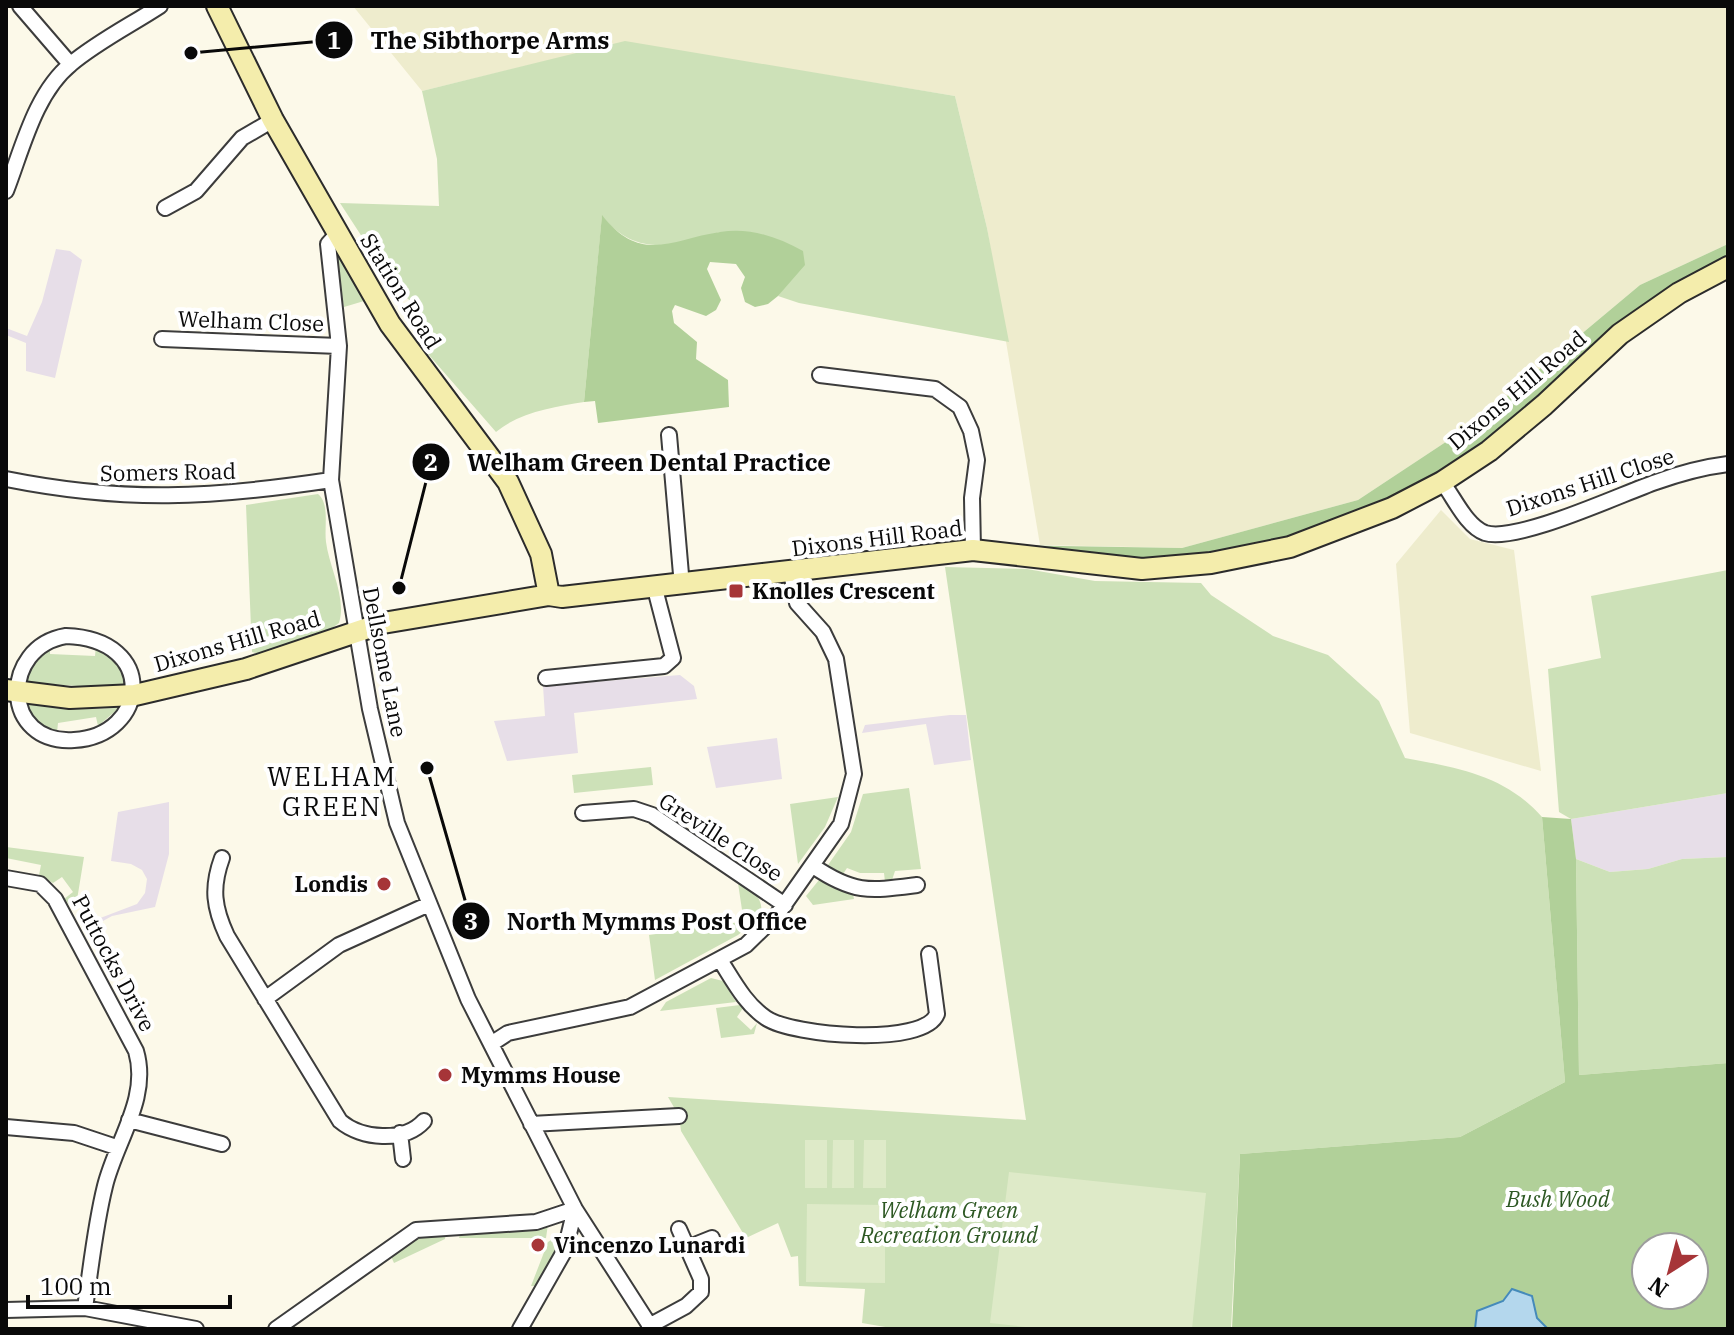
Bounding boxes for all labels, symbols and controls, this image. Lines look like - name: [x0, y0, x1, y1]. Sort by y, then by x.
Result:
- callout: The Sibthorpe Arms: [314, 16, 625, 64]
- text: 1: [327, 24, 341, 56]
- text: The Sibthorpe Arms: [370, 24, 610, 56]
- street label: Station Road: [354, 227, 448, 354]
- street label: Welham Close: [177, 303, 325, 338]
- street label: Dixons Hill Road: [1442, 323, 1592, 456]
- callout: Welham Green Dental Practice: [411, 438, 847, 486]
- street label: Dixons Hill Close: [1502, 441, 1678, 522]
- text: 2: [424, 446, 438, 478]
- text: Welham Green Dental Practice: [467, 446, 831, 478]
- street label: Somers Road: [100, 456, 236, 487]
- street label: Dixons Hill Road: [790, 513, 964, 562]
- place label: Knolles Crescent: [752, 576, 935, 605]
- marker: Knolles Crescent: [727, 582, 745, 600]
- street label: Dellsome Lane: [357, 584, 414, 740]
- street label: Dixons Hill Road: [150, 603, 323, 678]
- district label: WELHAM GREEN: [267, 759, 397, 823]
- street label: Greville Close: [654, 786, 789, 887]
- place label: Londis: [295, 869, 368, 898]
- marker: Londis: [375, 875, 393, 893]
- street label: Puttocks Drive: [66, 889, 163, 1036]
- callout: North Mymms Post Office: [451, 897, 823, 945]
- text: 3: [464, 905, 478, 937]
- text: North Mymms Post Office: [507, 905, 807, 937]
- place label: Mymms House: [461, 1060, 621, 1089]
- marker: Mymms House: [436, 1066, 454, 1084]
- park label: Bush Wood: [1505, 1184, 1611, 1213]
- park label: Welham Green Recreation Ground: [859, 1195, 1039, 1249]
- place label: Vincenzo Lunardi: [554, 1230, 745, 1259]
- north arrow: [1630, 1231, 1710, 1311]
- marker: Vincenzo Lunardi: [529, 1236, 547, 1254]
- scale bar: [28, 1259, 230, 1309]
- text: 100 m: [40, 1270, 112, 1302]
- text: N: [1642, 1271, 1674, 1304]

